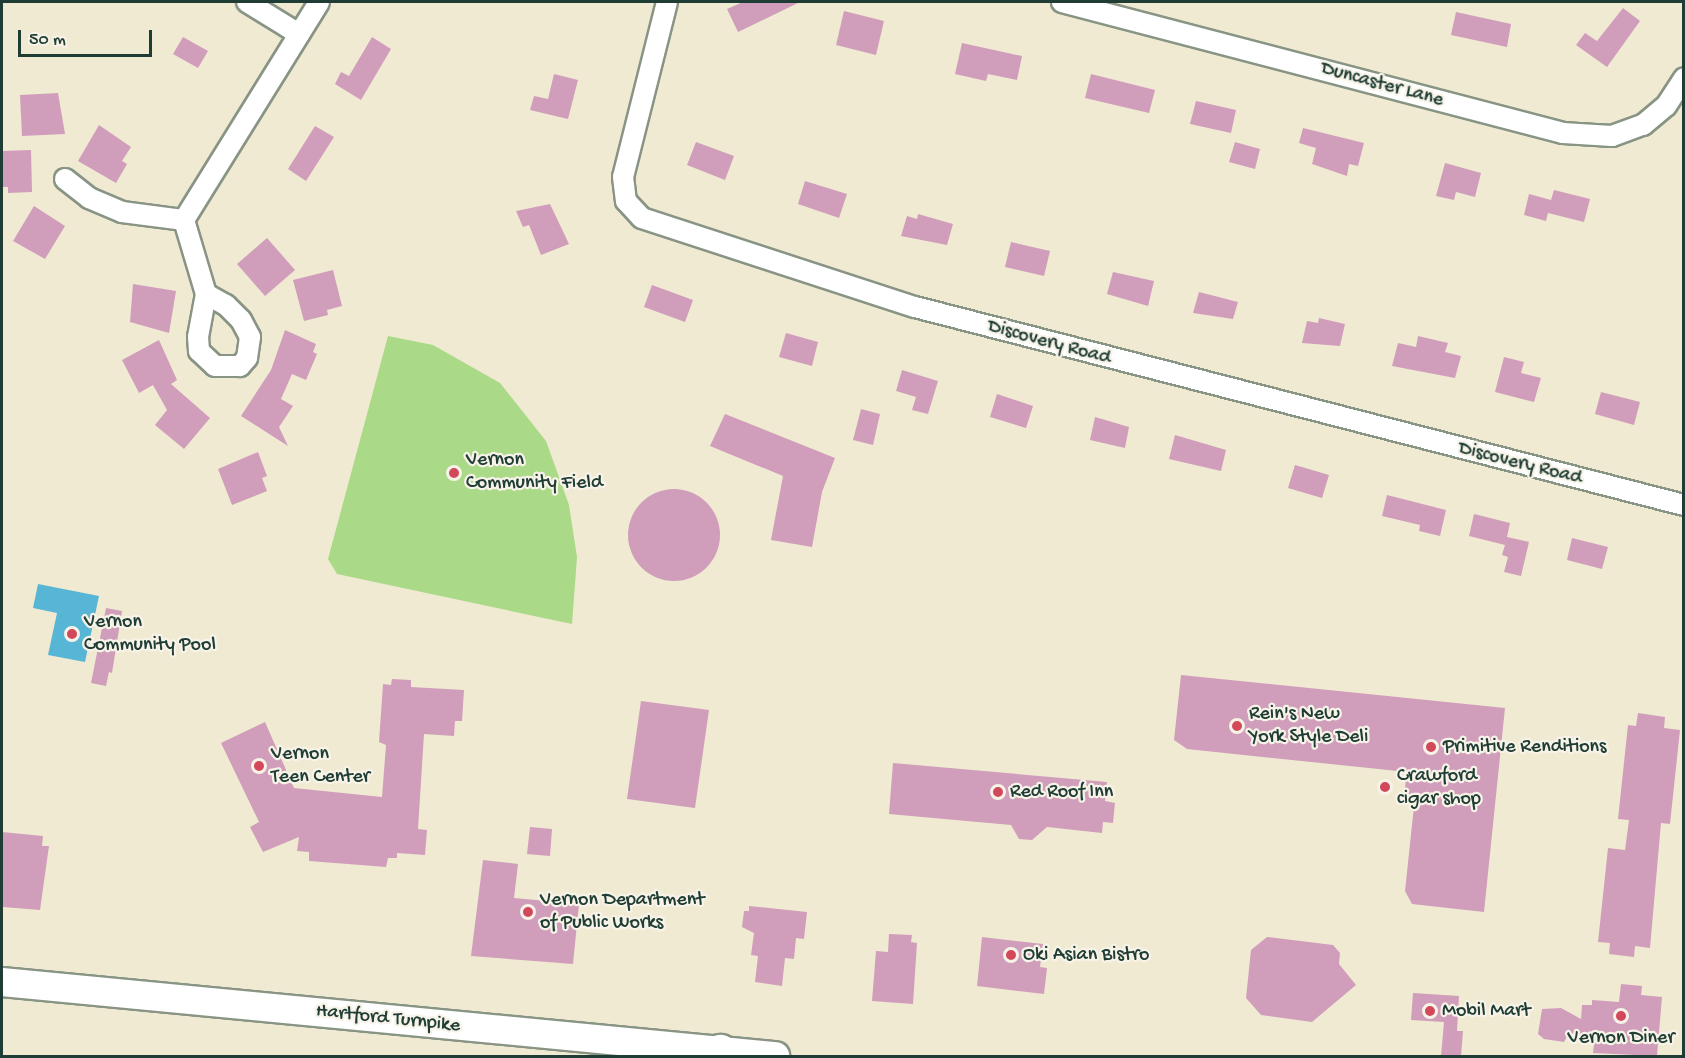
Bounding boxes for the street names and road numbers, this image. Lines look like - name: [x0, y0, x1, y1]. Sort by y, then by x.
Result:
- street label: Duncaster Lane: [1318, 57, 1446, 113]
- street label: Discovery Road: [985, 315, 1113, 371]
- street label: Discovery Road: [1456, 437, 1584, 491]
- street label: Hartford Turnpike: [315, 999, 461, 1039]

